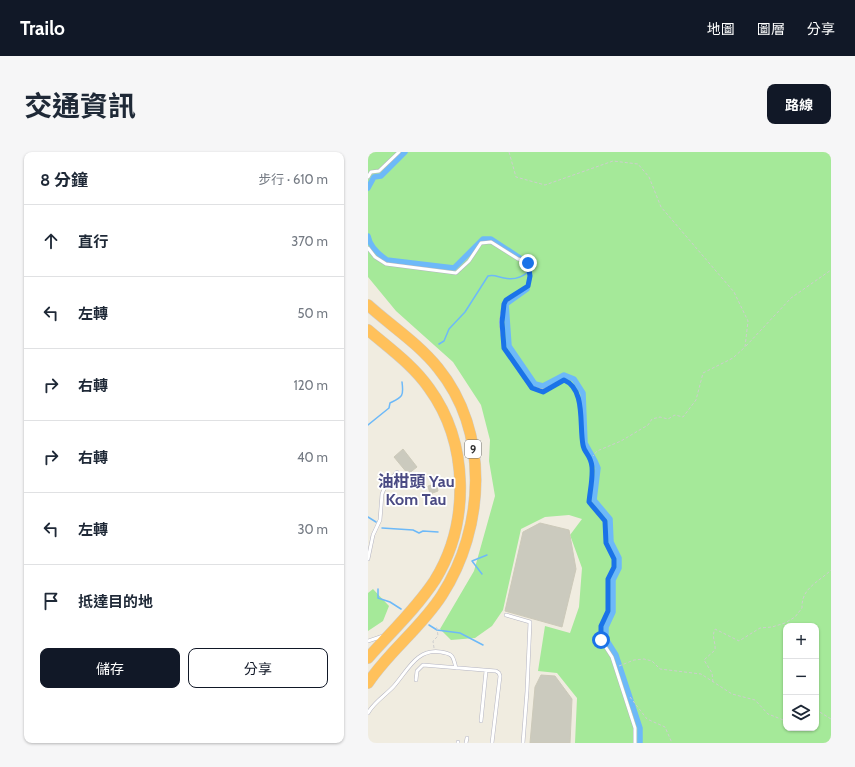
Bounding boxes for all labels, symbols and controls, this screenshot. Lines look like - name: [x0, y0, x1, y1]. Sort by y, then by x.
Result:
- text: Trailo: [20, 17, 65, 40]
- text: 地圖: [707, 20, 735, 38]
- text: 圖層: [757, 20, 785, 38]
- text: 分享: [807, 20, 835, 38]
- button: 路線: [767, 84, 831, 124]
- text: 交通資訊: [24, 89, 136, 123]
- text: 8 分鐘: [40, 170, 88, 190]
- text: 步行 · 610 m: [258, 171, 328, 187]
- icon: ahead: [40, 230, 62, 252]
- text: 直行: [78, 233, 108, 251]
- text: 370 m: [291, 233, 328, 249]
- route end: [519, 254, 537, 272]
- icon: left: [40, 302, 62, 324]
- text: 左轉: [78, 305, 108, 323]
- text: 50 m: [298, 305, 328, 321]
- icon: right: [40, 374, 62, 396]
- text: 右轉: [78, 377, 108, 395]
- text: 120 m: [294, 377, 328, 393]
- road number: 9: [465, 440, 481, 458]
- icon: right: [40, 446, 62, 468]
- text: 右轉: [78, 449, 108, 467]
- text: 40 m: [297, 449, 328, 465]
- district label: 油柑頭 Yau Kom Tau: [377, 472, 455, 509]
- icon: left: [40, 518, 62, 540]
- text: 左轉: [78, 521, 108, 539]
- text: 30 m: [298, 521, 328, 537]
- icon: arrive: [40, 590, 62, 612]
- text: 抵達目的地: [78, 593, 153, 611]
- map controls: [783, 623, 819, 731]
- button: +: [783, 623, 819, 659]
- route start: [592, 631, 610, 649]
- button: 儲存: [40, 648, 180, 688]
- button: 分享: [188, 648, 328, 688]
- button: −: [783, 659, 819, 695]
- button: layers: [783, 695, 819, 731]

